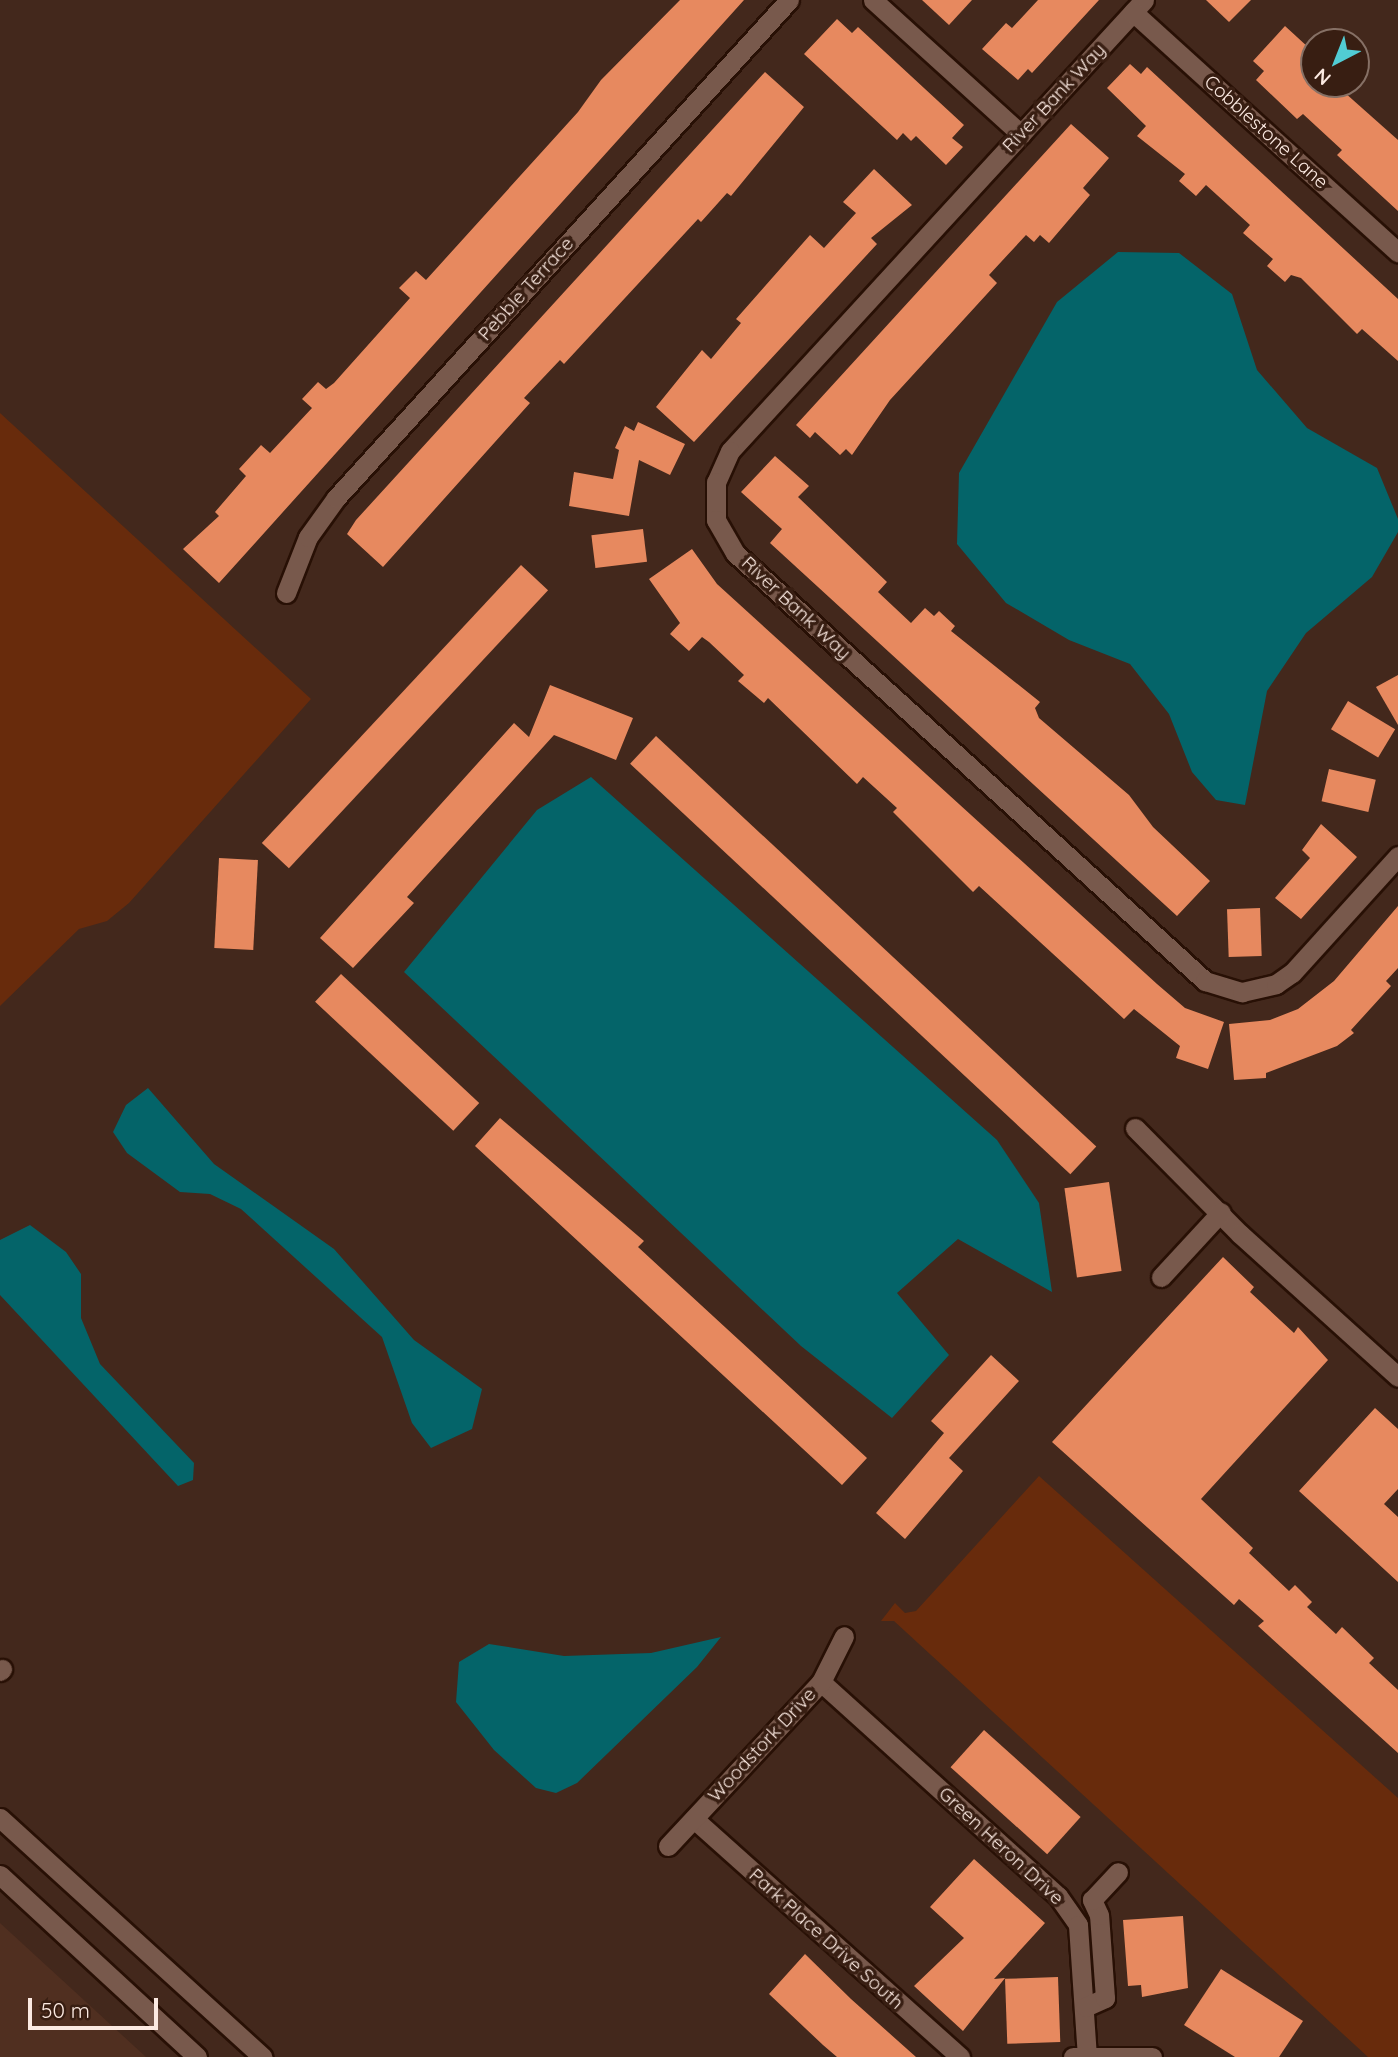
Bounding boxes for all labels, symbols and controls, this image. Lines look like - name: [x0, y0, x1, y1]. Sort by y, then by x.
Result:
- north arrow: [1300, 28, 1370, 98]
- street label: River Bank Way: [998, 39, 1110, 157]
- text: N: [1309, 64, 1336, 91]
- street label: Cobblestone Lane: [1199, 70, 1333, 194]
- street label: Pebble Terrace: [474, 233, 578, 345]
- street label: River Bank Way: [737, 552, 855, 664]
- street label: Woodstork Drive: [703, 1683, 821, 1807]
- street label: Green Heron Drive: [934, 1782, 1068, 1910]
- street label: Park Place Drive South: [744, 1864, 908, 2014]
- scale bar: [32, 1983, 161, 2027]
- text: 50 m: [41, 1997, 90, 2023]

